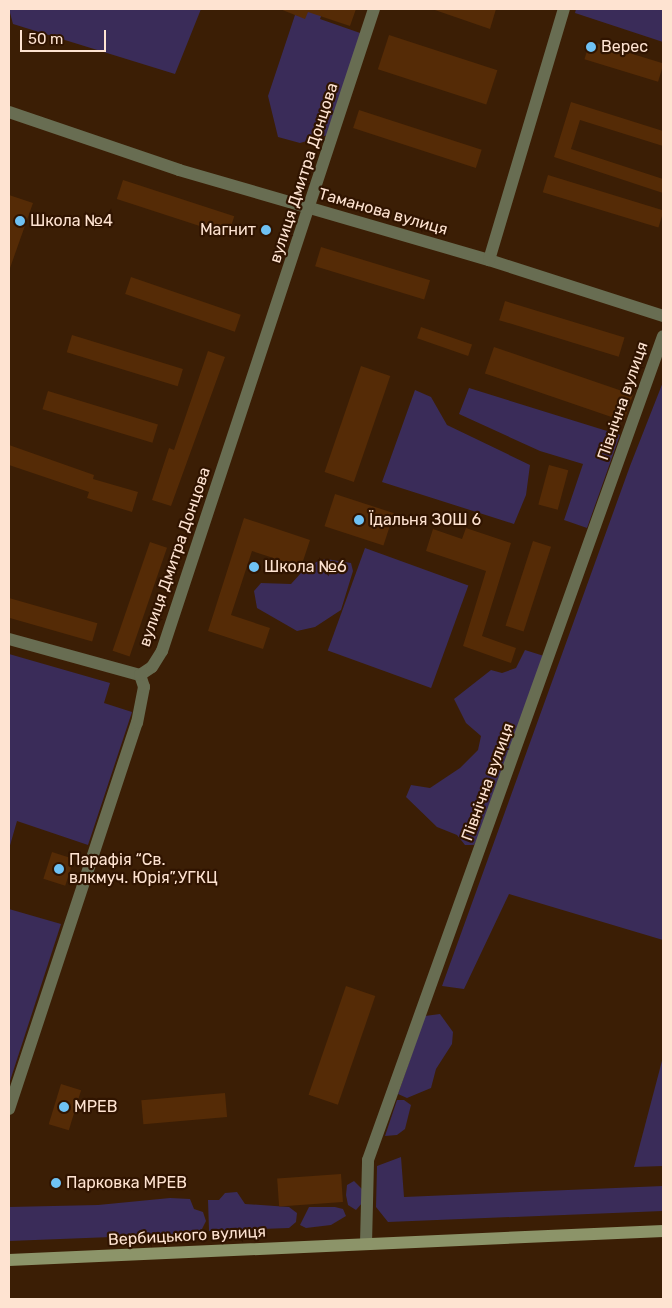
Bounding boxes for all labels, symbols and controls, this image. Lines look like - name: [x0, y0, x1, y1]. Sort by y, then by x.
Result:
- scale bar: [22, 20, 109, 52]
- text: 50 m: [28, 30, 63, 48]
- place label: Верес: [601, 37, 648, 57]
- marker: Верес: [585, 41, 597, 53]
- street label: вулиця Дмитра Донцова: [266, 80, 342, 266]
- street label: Таманова вулиця: [316, 184, 450, 240]
- place label: Школа №4: [30, 211, 113, 231]
- marker: Школа №4: [14, 215, 26, 227]
- place label: Магнит: [200, 220, 256, 240]
- marker: Магнит: [260, 224, 272, 236]
- street label: Північна вулиця: [594, 339, 652, 463]
- street label: вулиця Дмитра Донцова: [135, 465, 215, 649]
- place label: Їдальня ЗОШ 6: [369, 510, 481, 530]
- marker: Їдальня ЗОШ 6: [353, 514, 365, 526]
- place label: Школа №6: [264, 557, 347, 577]
- marker: Школа №6: [248, 561, 260, 573]
- street label: Північна вулиця: [458, 720, 518, 844]
- place label: Парафія “Св. влкмуч. Юрія”,УГКЦ: [69, 850, 218, 888]
- marker: Парафія “Св. влкмуч. Юрія”,УГКЦ: [53, 863, 65, 875]
- place label: МРЕВ: [74, 1097, 117, 1117]
- marker: МРЕВ: [58, 1101, 70, 1113]
- place label: Парковка МРЕВ: [66, 1173, 187, 1193]
- marker: Парковка МРЕВ: [50, 1177, 62, 1189]
- street label: Вербицького вулиця: [108, 1222, 266, 1250]

